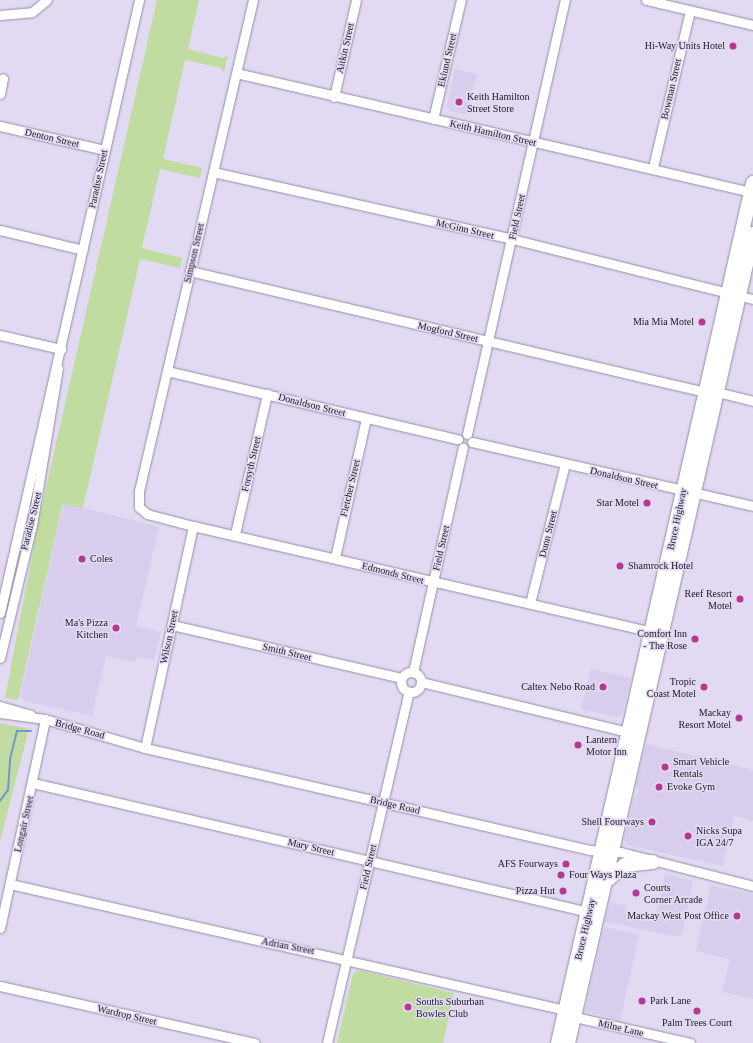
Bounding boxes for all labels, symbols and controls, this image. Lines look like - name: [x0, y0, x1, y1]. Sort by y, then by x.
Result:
- street label: Aitkin Street: [333, 22, 357, 74]
- street label: Eklund Street: [435, 32, 459, 88]
- place label: Hi-Way Units Hotel: [645, 40, 725, 52]
- marker: Hi-Way Units Hotel: [728, 41, 738, 51]
- street label: Bowman Street: [658, 57, 684, 121]
- place label: Keith Hamilton Street Store: [467, 90, 529, 114]
- marker: Keith Hamilton Street Store: [454, 97, 464, 107]
- street label: Keith Hamilton Street: [449, 117, 537, 149]
- street label: Denton Street: [24, 126, 80, 150]
- street label: Paradise Street: [86, 149, 110, 209]
- street label: Field Street: [506, 193, 528, 241]
- street label: McGinn Street: [435, 217, 495, 241]
- street label: Simpson Street: [181, 222, 207, 284]
- place label: Mia Mia Motel: [633, 316, 694, 328]
- marker: Mia Mia Motel: [697, 317, 707, 327]
- street label: Mogford Street: [417, 319, 479, 345]
- street label: Donaldson Street: [277, 391, 347, 419]
- street label: Forsyth Street: [239, 435, 263, 493]
- street label: Fletcher Street: [338, 458, 362, 518]
- street label: Donaldson Street: [589, 464, 659, 492]
- street label: Bruce Highway: [665, 487, 689, 551]
- street label: Paradise Street: [18, 491, 44, 551]
- place label: Star Motel: [597, 497, 639, 509]
- marker: Star Motel: [642, 498, 652, 508]
- street label: Dunn Street: [536, 509, 560, 559]
- street label: Field Street: [430, 524, 452, 572]
- place label: Coles: [90, 553, 113, 565]
- marker: Coles: [77, 554, 87, 564]
- street label: Edmonds Street: [361, 559, 425, 587]
- place label: Shamrock Hotel: [628, 560, 693, 572]
- marker: Shamrock Hotel: [615, 561, 625, 571]
- place label: Reef Resort Motel: [685, 587, 732, 610]
- marker: Reef Resort Motel: [735, 594, 745, 604]
- street label: Wilson Street: [157, 609, 181, 665]
- place label: Ma's Pizza Kitchen: [65, 616, 108, 640]
- marker: Ma's Pizza Kitchen: [111, 623, 121, 633]
- place label: Comfort Inn - The Rose: [637, 627, 687, 650]
- marker: Comfort Inn - The Rose: [690, 634, 700, 644]
- street label: Smith Street: [261, 641, 313, 663]
- place label: Tropic Coast Motel: [647, 675, 696, 698]
- place label: Caltex Nebo Road: [521, 681, 595, 693]
- marker: Caltex Nebo Road: [598, 682, 608, 692]
- marker: Tropic Coast Motel: [699, 682, 709, 692]
- place label: Mackay Resort Motel: [679, 706, 731, 730]
- marker: Mackay Resort Motel: [734, 713, 744, 723]
- street label: Bridge Road: [54, 717, 106, 741]
- place label: Lantern Motor Inn: [586, 733, 627, 756]
- marker: Lantern Motor Inn: [573, 740, 583, 750]
- place label: Smart Vehicle Rentals: [673, 755, 729, 778]
- marker: Smart Vehicle Rentals: [660, 762, 670, 772]
- place label: Evoke Gym: [667, 781, 715, 793]
- marker: Evoke Gym: [654, 782, 664, 792]
- street label: Bridge Road: [369, 793, 421, 817]
- street label: Longair Street: [12, 795, 36, 853]
- place label: Shell Fourways: [582, 816, 644, 828]
- marker: Shell Fourways: [647, 817, 657, 827]
- place label: Nicks Supa IGA 24/7: [696, 824, 742, 848]
- marker: Nicks Supa IGA 24/7: [683, 831, 693, 841]
- street label: Mary Street: [287, 836, 335, 858]
- street label: Field Street: [357, 843, 379, 891]
- place label: AFS Fourways: [498, 858, 558, 870]
- marker: AFS Fourways: [561, 859, 571, 869]
- place label: Four Ways Plaza: [569, 869, 637, 881]
- marker: Four Ways Plaza: [556, 870, 566, 880]
- place label: Courts Corner Arcade: [644, 881, 703, 904]
- place label: Pizza Hut: [516, 885, 555, 897]
- marker: Pizza Hut: [558, 886, 568, 896]
- marker: Courts Corner Arcade: [631, 888, 641, 898]
- street label: Bruce Highway: [572, 897, 598, 961]
- place label: Mackay West Post Office: [627, 910, 729, 922]
- marker: Mackay West Post Office: [732, 911, 742, 921]
- street label: Adrian Street: [261, 935, 315, 957]
- place label: Souths Suburban Bowles Club: [416, 995, 484, 1018]
- place label: Park Lane: [650, 995, 691, 1007]
- marker: Park Lane: [637, 996, 647, 1006]
- street label: Wardrop Street: [96, 1002, 158, 1028]
- marker: Souths Suburban Bowles Club: [403, 1002, 413, 1012]
- marker: Palm Trees Court: [692, 1006, 702, 1016]
- street label: Milne Lane: [597, 1017, 645, 1039]
- place label: Palm Trees Court: [662, 1017, 732, 1029]

